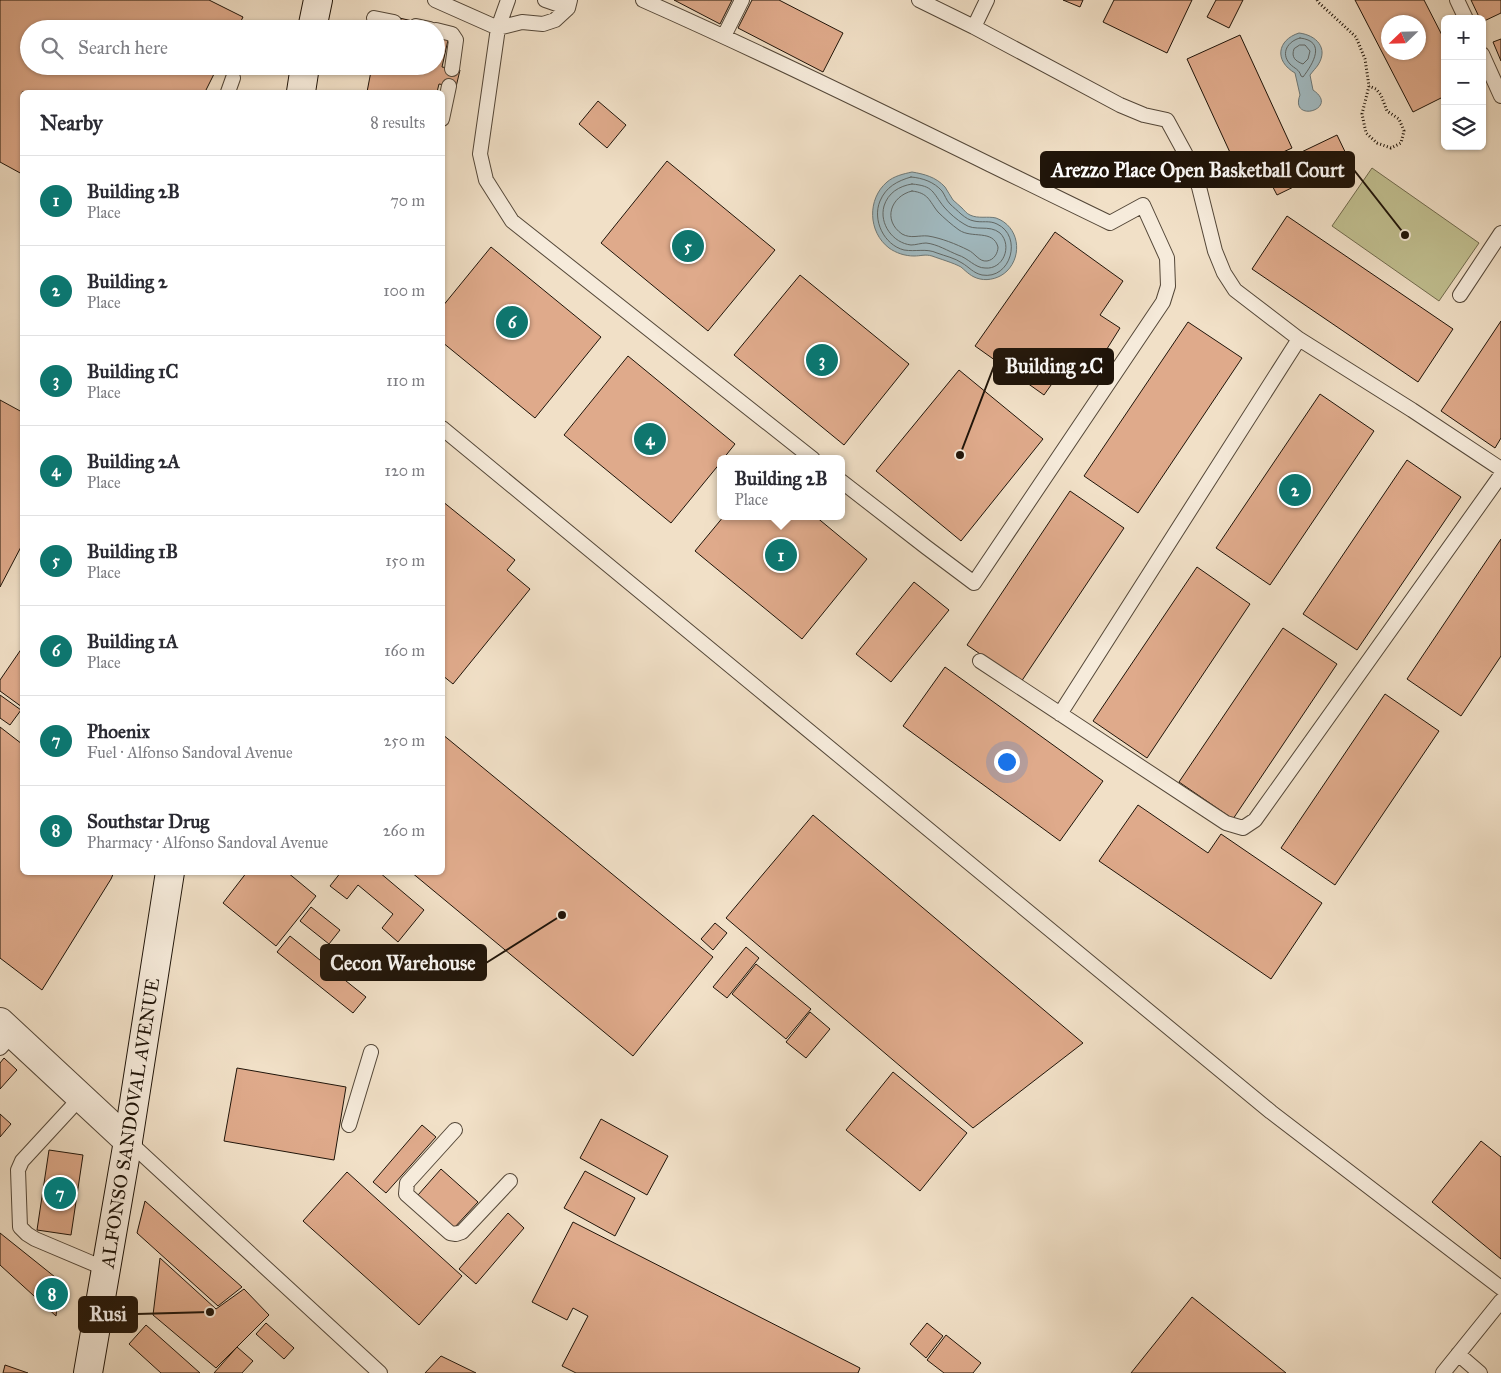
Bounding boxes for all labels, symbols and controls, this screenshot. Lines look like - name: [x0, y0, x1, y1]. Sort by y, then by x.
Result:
- north arrow: [1381, 15, 1426, 60]
- map controls: [1441, 15, 1486, 150]
- button: +: [1441, 15, 1486, 60]
- search box: [20, 20, 445, 75]
- icon: search: [38, 34, 66, 62]
- text: Search here: [78, 36, 168, 59]
- button: −: [1441, 60, 1486, 105]
- button: layers: [1441, 105, 1486, 150]
- text: Nearby: [40, 110, 103, 136]
- text: 8 results: [370, 113, 425, 132]
- callout: Arezzo Place Open Basketball Court: [1041, 152, 1354, 187]
- text: Arezzo Place Open Basketball Court: [1049, 158, 1345, 183]
- text: Building 2B: [87, 180, 180, 203]
- text: 1: [53, 191, 59, 210]
- text: 70 m: [390, 191, 425, 210]
- text: Place: [87, 203, 121, 222]
- pin: 5: [672, 227, 704, 265]
- text: Building 2: [87, 270, 167, 293]
- text: 2: [52, 281, 60, 300]
- text: 100 m: [383, 281, 425, 300]
- text: Place: [87, 293, 121, 312]
- pin: 6: [496, 303, 528, 341]
- pin: 3: [806, 341, 838, 379]
- callout: Building 2C: [994, 349, 1113, 384]
- text: Building 2C: [1005, 354, 1103, 379]
- text: Building 1C: [87, 360, 178, 383]
- text: 3: [53, 371, 59, 390]
- text: 110 m: [386, 371, 425, 390]
- text: Place: [87, 383, 121, 402]
- pin: 4: [634, 420, 666, 458]
- text: Building 2A: [87, 450, 180, 473]
- popup: [717, 455, 845, 520]
- text: 4: [52, 461, 60, 480]
- text: 120 m: [385, 461, 425, 480]
- text: Building 2B: [735, 467, 827, 490]
- pin: 2: [1279, 471, 1311, 509]
- text: Place: [87, 473, 121, 492]
- text: Place: [735, 490, 768, 509]
- pin: 1: [765, 536, 797, 574]
- text: Building 1B: [87, 540, 178, 563]
- text: 5: [52, 551, 60, 570]
- text: 150 m: [385, 551, 425, 570]
- text: Place: [87, 563, 121, 582]
- text: Building 1A: [87, 630, 178, 653]
- text: 6: [52, 641, 60, 660]
- text: 160 m: [384, 641, 425, 660]
- text: Place: [87, 653, 121, 672]
- text: Phoenix: [87, 720, 150, 743]
- text: 7: [52, 731, 60, 750]
- text: 250 m: [384, 731, 425, 750]
- text: Fuel · Alfonso Sandoval Avenue: [87, 743, 293, 762]
- your location: [994, 749, 1020, 775]
- text: Southstar Drug: [87, 810, 209, 833]
- text: 8: [52, 821, 60, 840]
- text: 260 m: [383, 821, 425, 840]
- text: Pharmacy · Alfonso Sandoval Avenue: [87, 833, 328, 852]
- callout: Cecon Warehouse: [321, 945, 486, 980]
- text: Cecon Warehouse: [330, 951, 476, 975]
- street label: ALFONSO SANDOVAL AVENUE: [96, 976, 164, 1271]
- pin: 7: [44, 1174, 76, 1212]
- pin: 8: [36, 1275, 68, 1313]
- callout: Rusi: [79, 1297, 137, 1332]
- text: Rusi: [89, 1302, 127, 1326]

